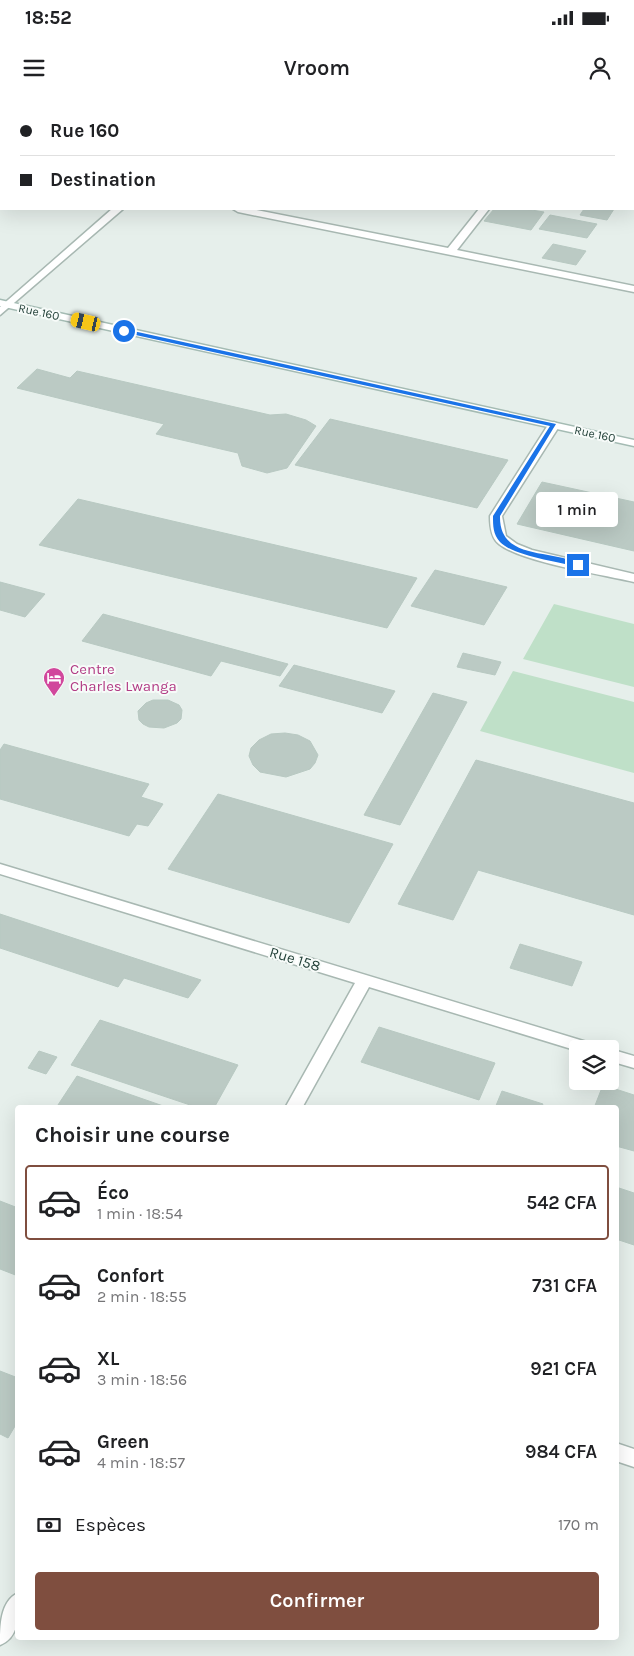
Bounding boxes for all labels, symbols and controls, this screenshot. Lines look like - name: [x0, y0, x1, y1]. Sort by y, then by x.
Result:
- text: 18:52: [25, 7, 72, 29]
- icon: menu: [20, 54, 48, 82]
- icon: person: [586, 54, 614, 82]
- text: Vroom: [284, 55, 350, 81]
- text: Rue 160: [50, 120, 119, 142]
- text: Destination: [50, 169, 156, 191]
- street label: Rue 160: [17, 301, 61, 323]
- car: [69, 311, 102, 333]
- route start: [113, 320, 135, 342]
- street label: Rue 160: [573, 423, 617, 445]
- callout: 1 min: [537, 492, 619, 528]
- text: 1 min: [557, 500, 597, 519]
- route end: [567, 554, 589, 576]
- place label: Centre Charles Lwanga: [70, 660, 177, 695]
- hotel icon: Centre Charles Lwanga: [42, 666, 66, 697]
- street label: Rue 158: [267, 943, 323, 975]
- map controls: [569, 1040, 619, 1090]
- button: layers: [569, 1040, 619, 1090]
- text: Choisir une course: [35, 1122, 230, 1148]
- icon: car: [37, 1180, 82, 1225]
- text: Éco: [97, 1182, 129, 1204]
- text: 542 CFA: [526, 1192, 597, 1214]
- text: 1 min · 18:54: [97, 1204, 183, 1223]
- icon: car: [37, 1263, 82, 1308]
- text: Confort: [97, 1265, 164, 1287]
- text: 731 CFA: [532, 1275, 597, 1297]
- text: 2 min · 18:55: [97, 1287, 187, 1306]
- icon: car: [37, 1346, 82, 1391]
- text: XL: [97, 1348, 119, 1370]
- text: 921 CFA: [530, 1358, 597, 1380]
- text: 3 min · 18:56: [97, 1370, 187, 1389]
- icon: car: [37, 1429, 82, 1474]
- text: Green: [97, 1431, 149, 1453]
- text: 984 CFA: [525, 1441, 597, 1463]
- text: 4 min · 18:57: [97, 1453, 185, 1472]
- icon: cash: [35, 1511, 63, 1539]
- text: Espèces: [75, 1514, 146, 1536]
- text: 170 m: [558, 1515, 599, 1534]
- button: Confirmer: [35, 1572, 599, 1630]

